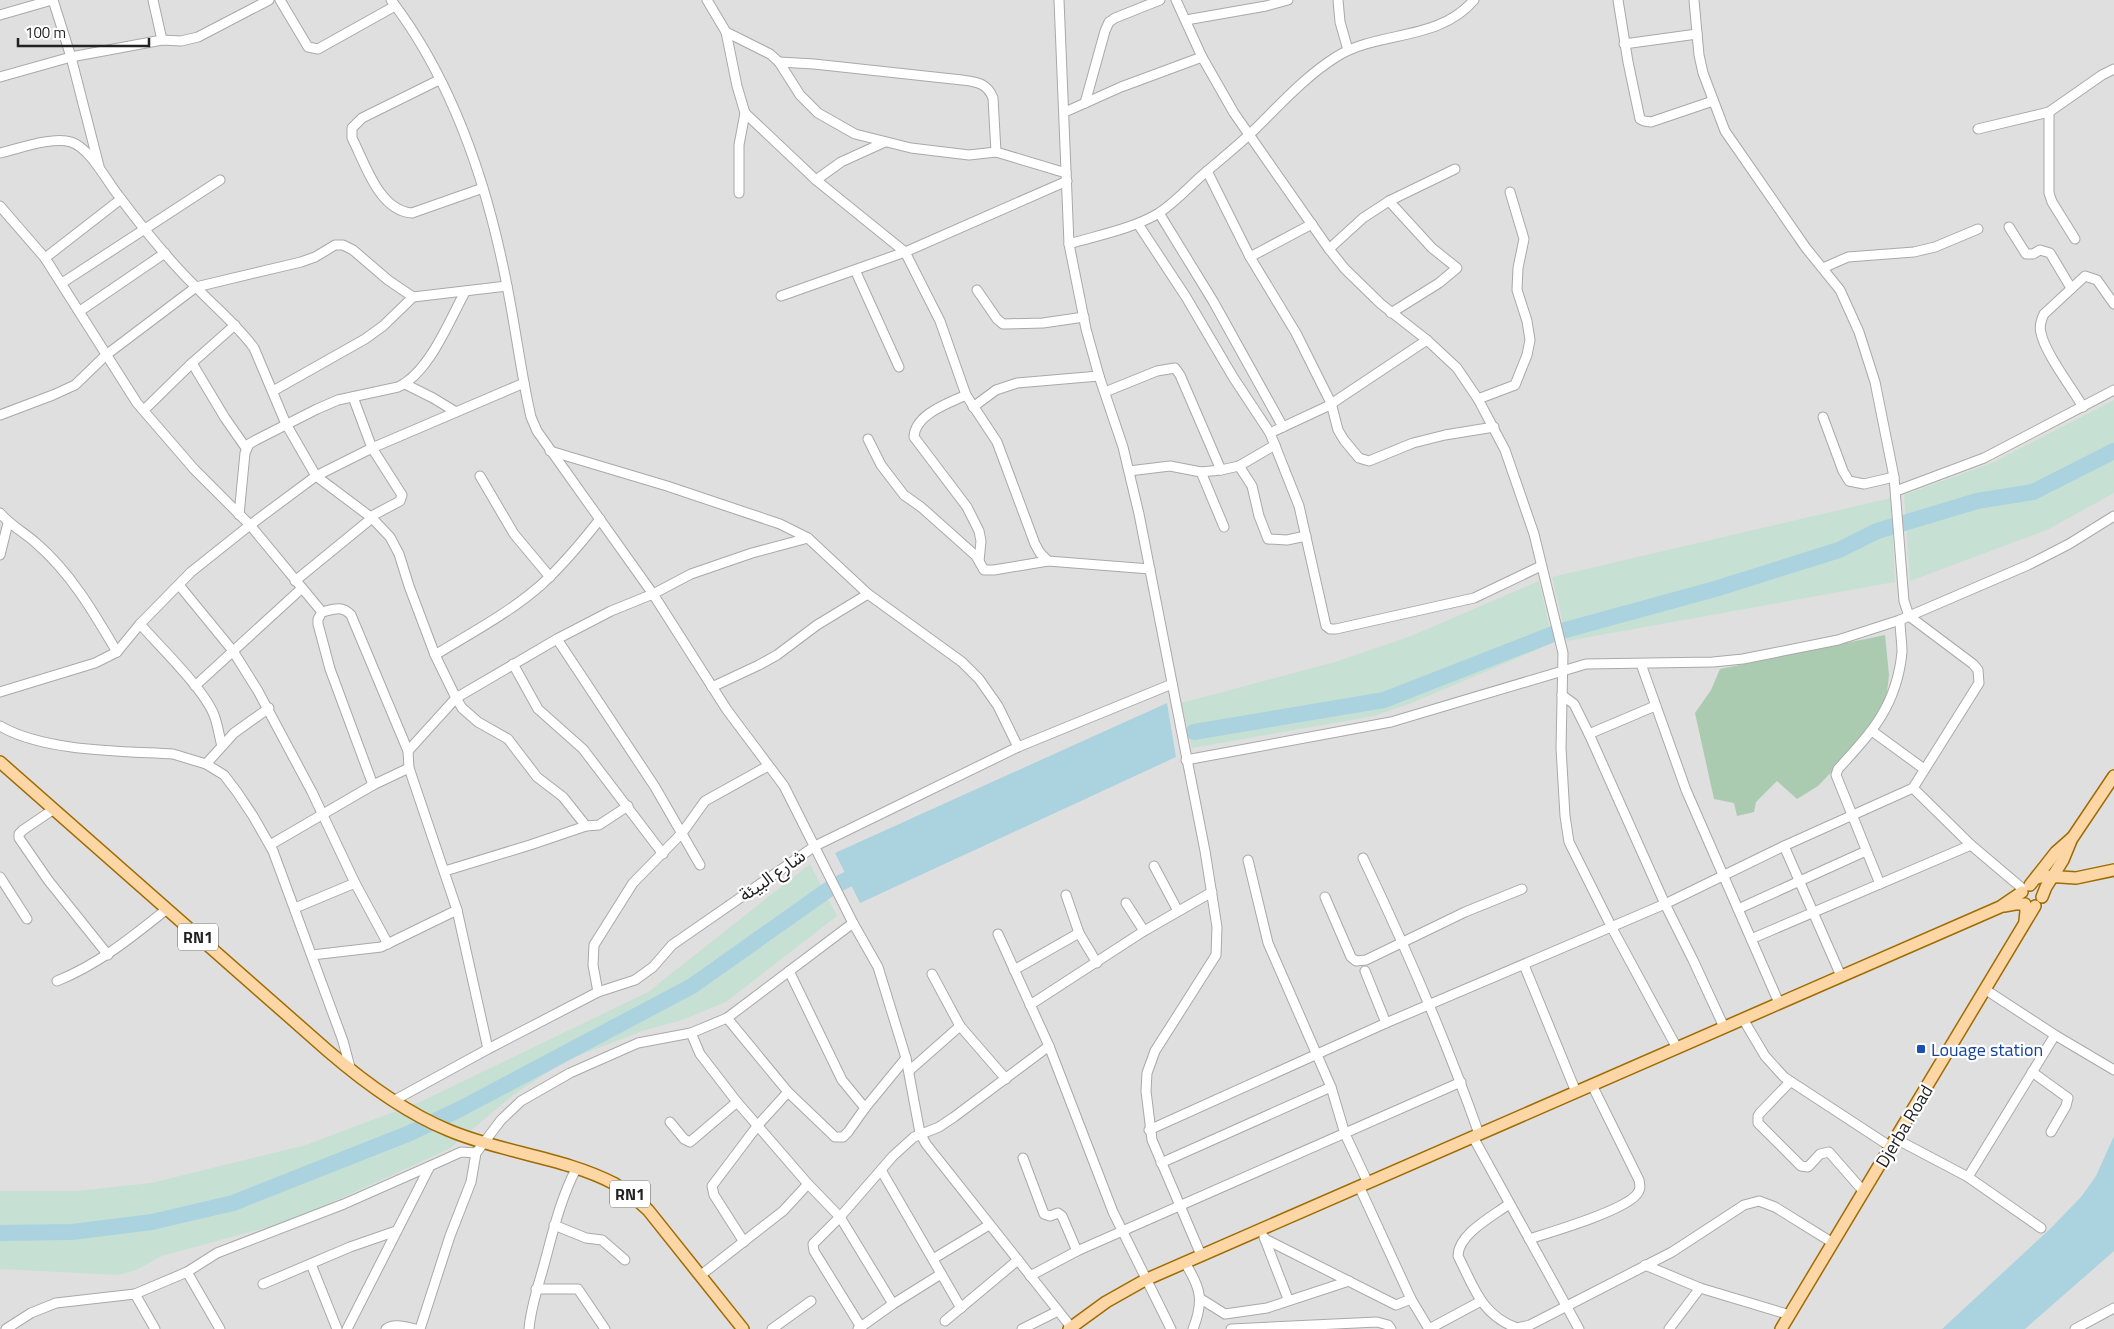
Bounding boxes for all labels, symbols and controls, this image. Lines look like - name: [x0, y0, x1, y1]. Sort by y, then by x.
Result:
- scale bar: [18, 15, 149, 47]
- text: 100 m: [25, 21, 66, 44]
- street label: شارع البيئة: [733, 842, 811, 909]
- road number: RN1: [178, 924, 218, 950]
- place label: Louage station: [1931, 1036, 2043, 1063]
- marker: Louage station: [1915, 1043, 1927, 1055]
- street label: Djerba Road: [1869, 1079, 1939, 1173]
- road number: RN1: [610, 1180, 650, 1208]

